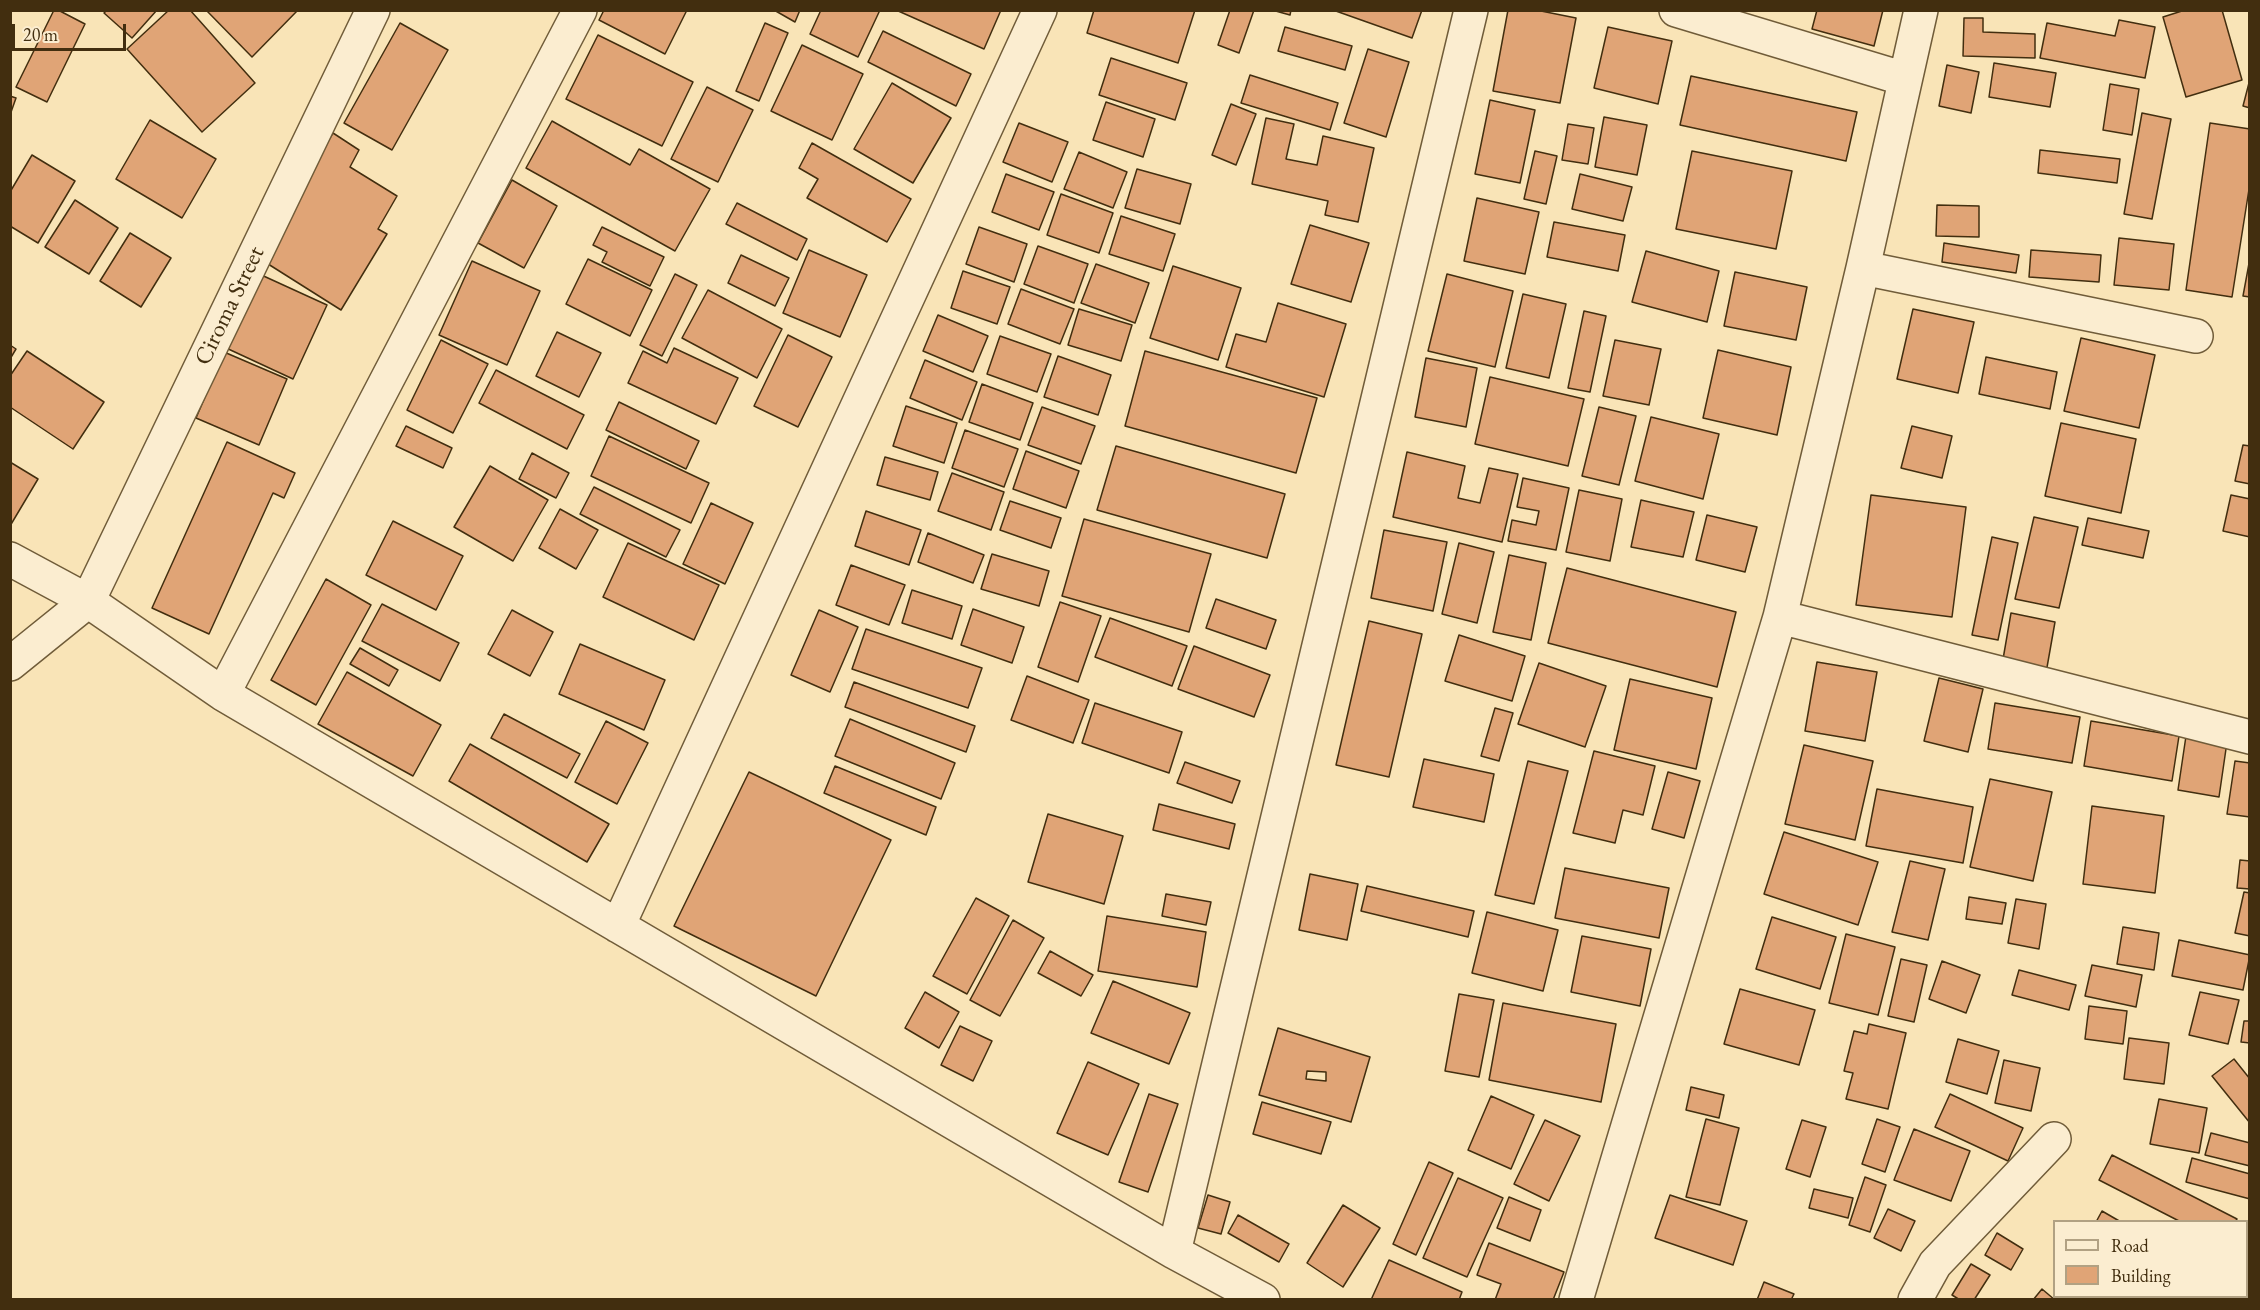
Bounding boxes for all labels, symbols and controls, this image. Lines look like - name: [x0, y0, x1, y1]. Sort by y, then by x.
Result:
- scale bar: [15, 12, 129, 50]
- text: 20 m: [23, 23, 58, 46]
- street label: Ciroma Street: [189, 242, 271, 370]
- legend: [2053, 1220, 2248, 1298]
- text: Road: [2111, 1234, 2149, 1257]
- text: Building: [2111, 1264, 2171, 1287]

